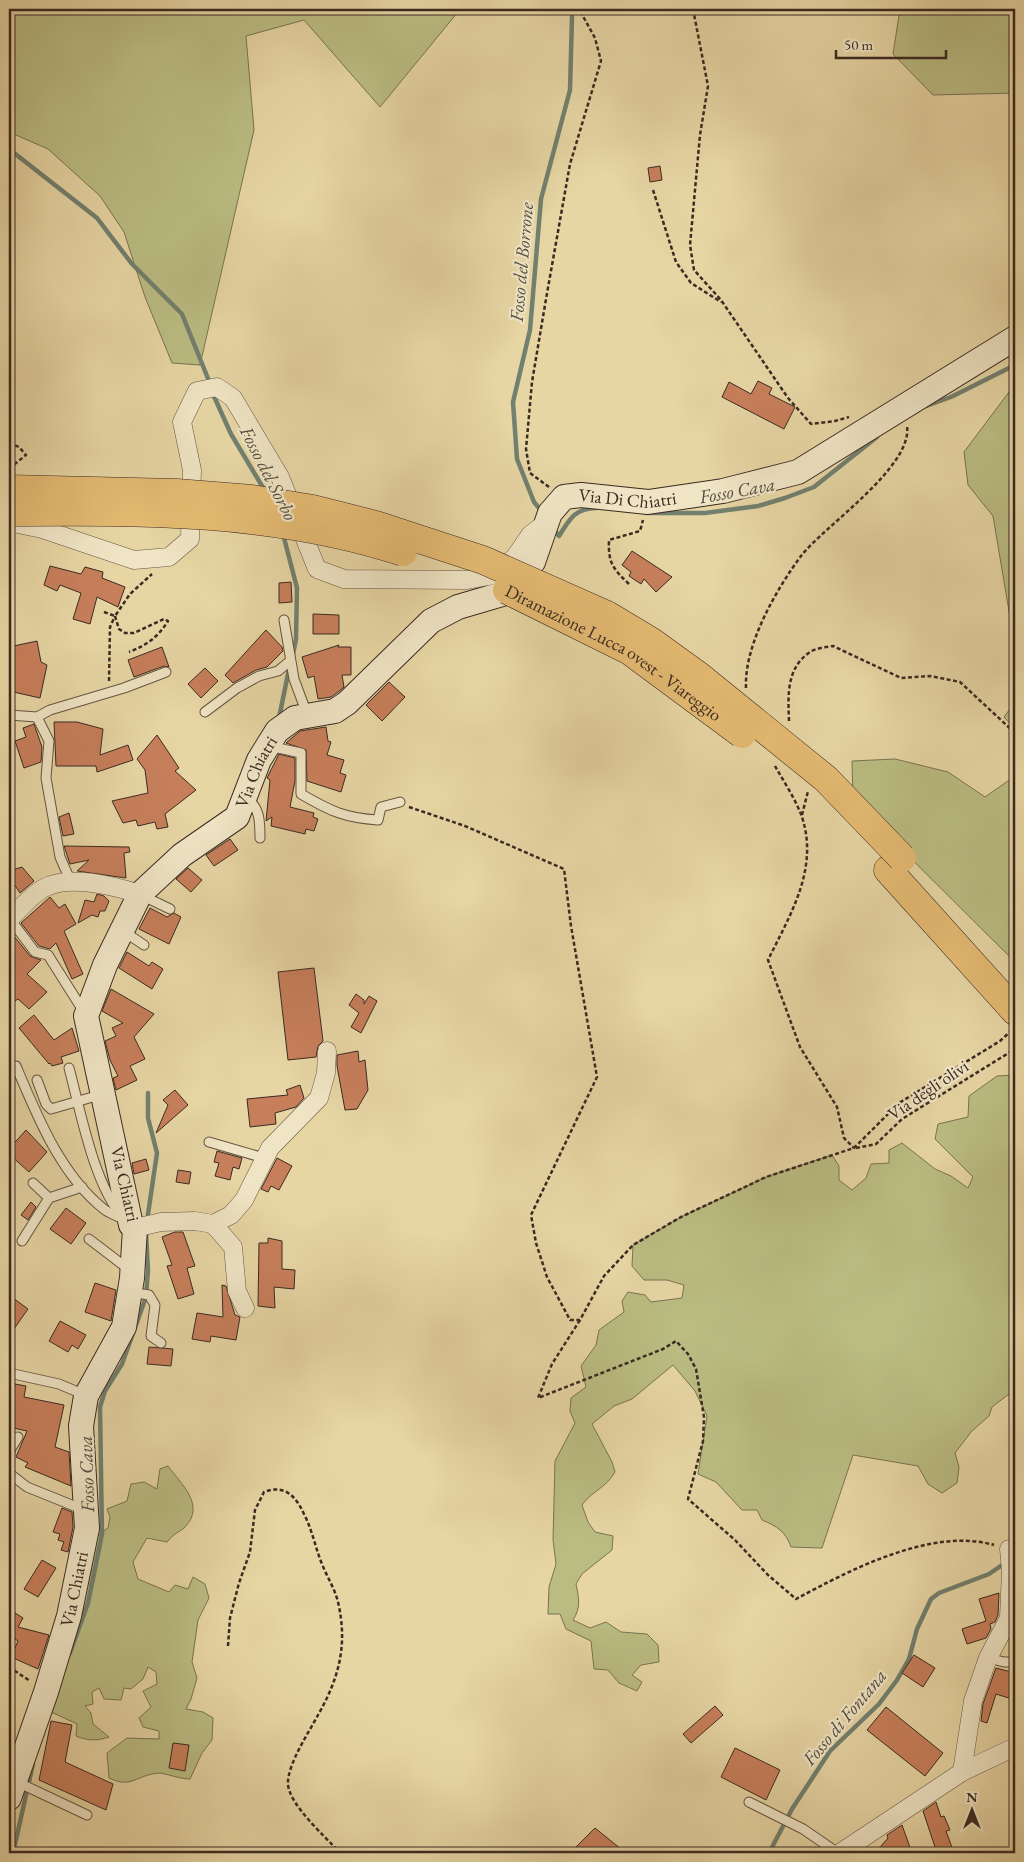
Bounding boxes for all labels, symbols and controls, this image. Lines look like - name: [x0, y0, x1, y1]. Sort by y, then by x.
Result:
- scale bar: [836, 28, 946, 60]
- text: 50 m: [844, 35, 873, 54]
- water label: Fosso del Borrone: [504, 201, 539, 324]
- water label: Fosso del Sorbo: [234, 421, 303, 525]
- water label: Fosso Cava: [696, 472, 777, 510]
- street label: Via Di Chiatri: [577, 483, 678, 513]
- street label: Diramazione Lucca ovest - Viareggio: [501, 579, 727, 726]
- street label: Via Chiatri: [230, 731, 282, 811]
- street label: Via degli olivi: [883, 1054, 973, 1125]
- street label: Via Chiatri: [106, 1144, 145, 1224]
- water label: Fosso Cava: [73, 1435, 100, 1514]
- street label: Via Chiatri: [54, 1549, 93, 1630]
- water label: Fosso di Fontana: [796, 1664, 892, 1771]
- north arrow: [946, 1784, 996, 1834]
- text: N: [966, 1788, 978, 1806]

